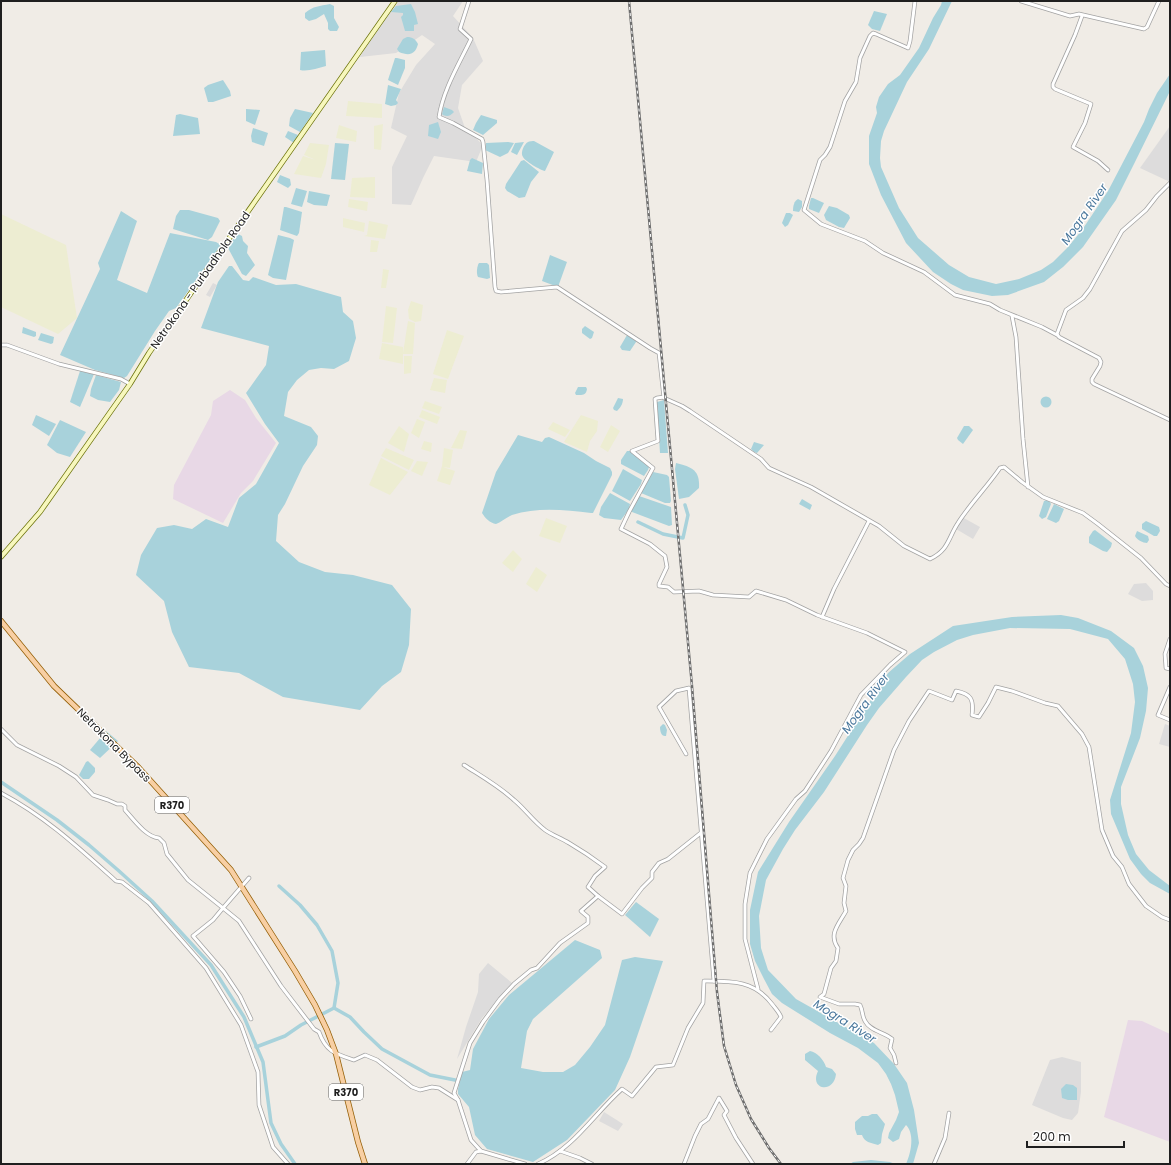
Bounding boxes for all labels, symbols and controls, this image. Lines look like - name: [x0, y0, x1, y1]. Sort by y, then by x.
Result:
- water label: Mogra River: [1057, 180, 1112, 248]
- street label: Netrokona - Purbadhola Road: [146, 208, 254, 352]
- water label: Mogra River: [837, 669, 893, 737]
- street label: Netrokona Bypass: [73, 704, 155, 786]
- road number: R370: [155, 797, 189, 813]
- water label: Mogra River: [810, 995, 880, 1047]
- road number: R370: [329, 1084, 363, 1100]
- scale bar: [1027, 1123, 1124, 1149]
- text: 200 m: [1033, 1128, 1071, 1145]

